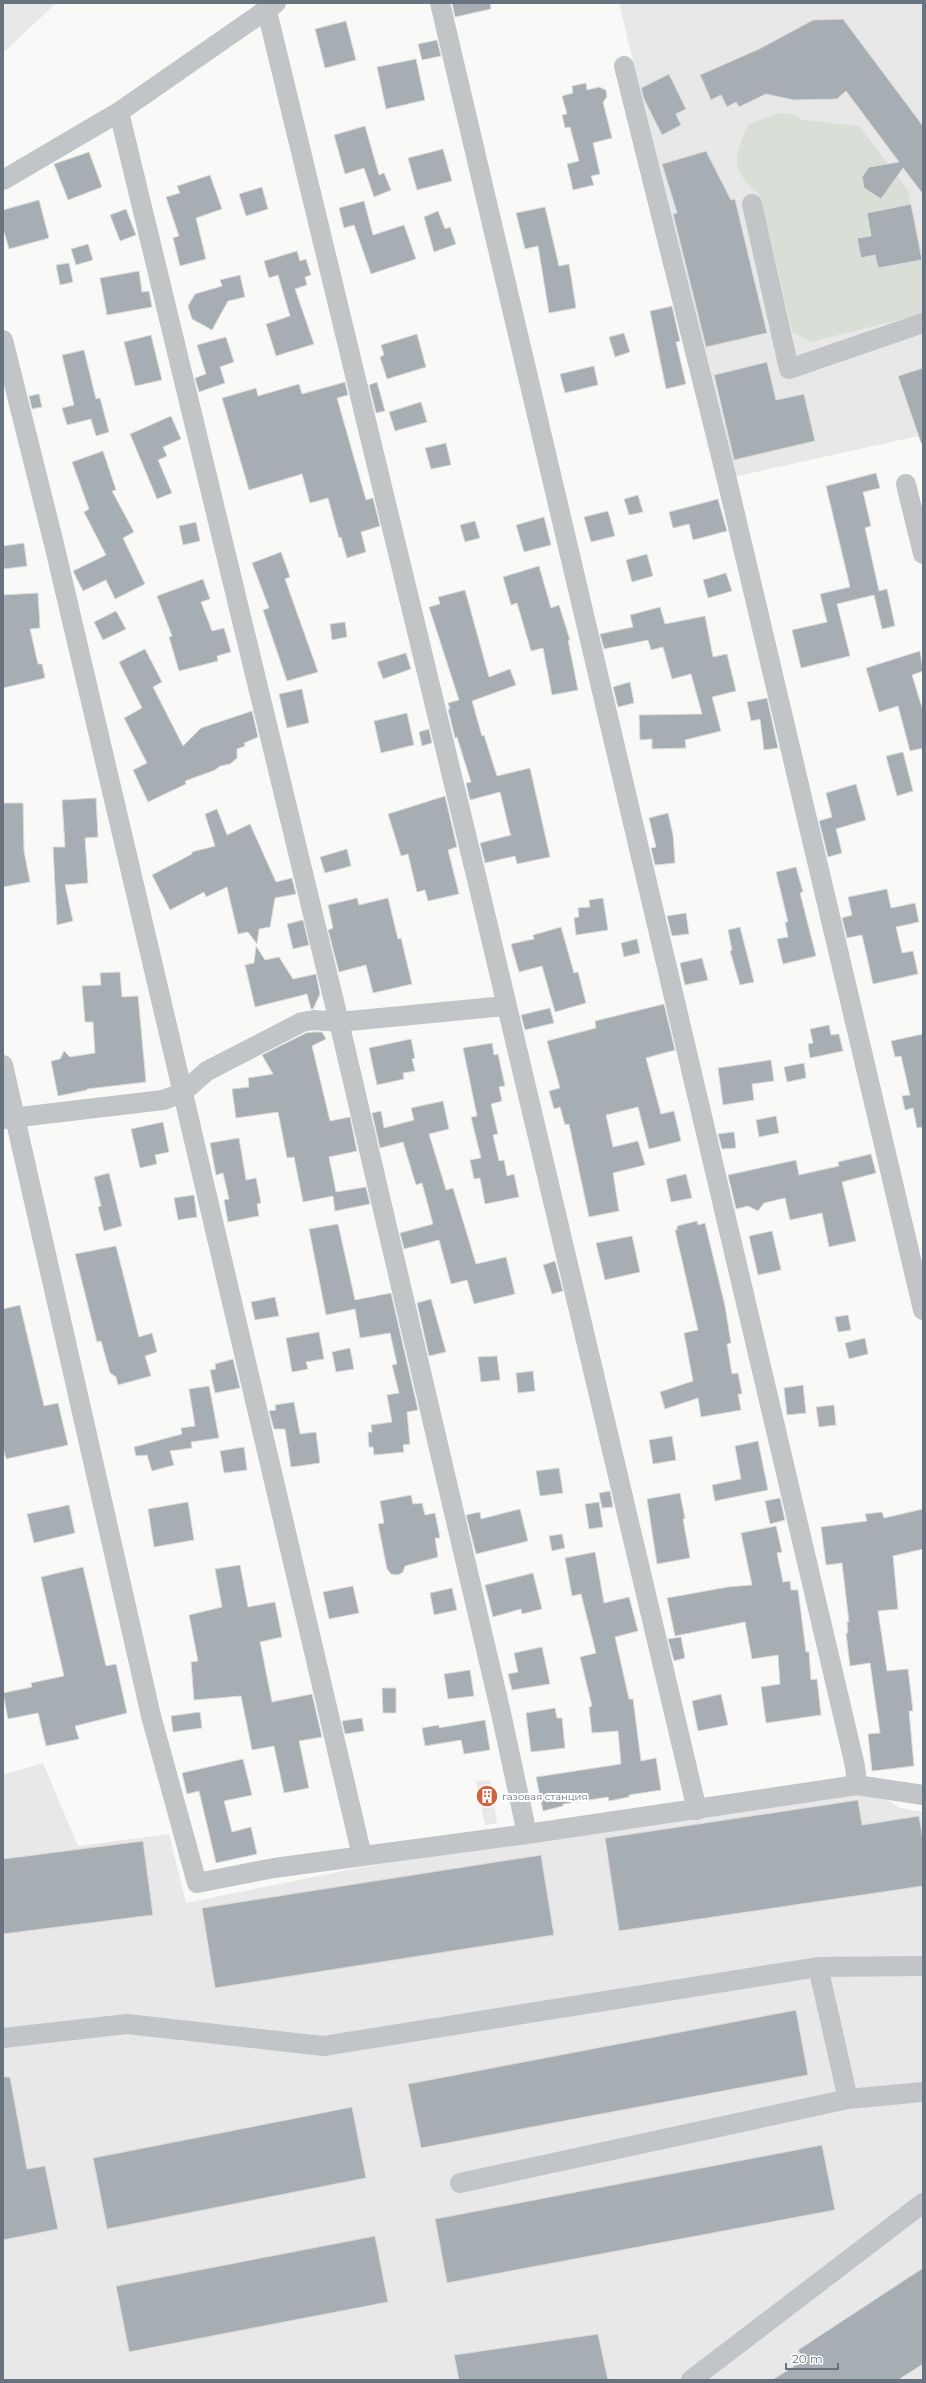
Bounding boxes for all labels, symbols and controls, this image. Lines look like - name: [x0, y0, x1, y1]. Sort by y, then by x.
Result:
- building icon: газовая станция: [474, 1783, 500, 1809]
- place label: газовая станция: [502, 1790, 588, 1803]
- scale bar: [786, 2345, 838, 2371]
- text: 20 m: [792, 2351, 823, 2366]

